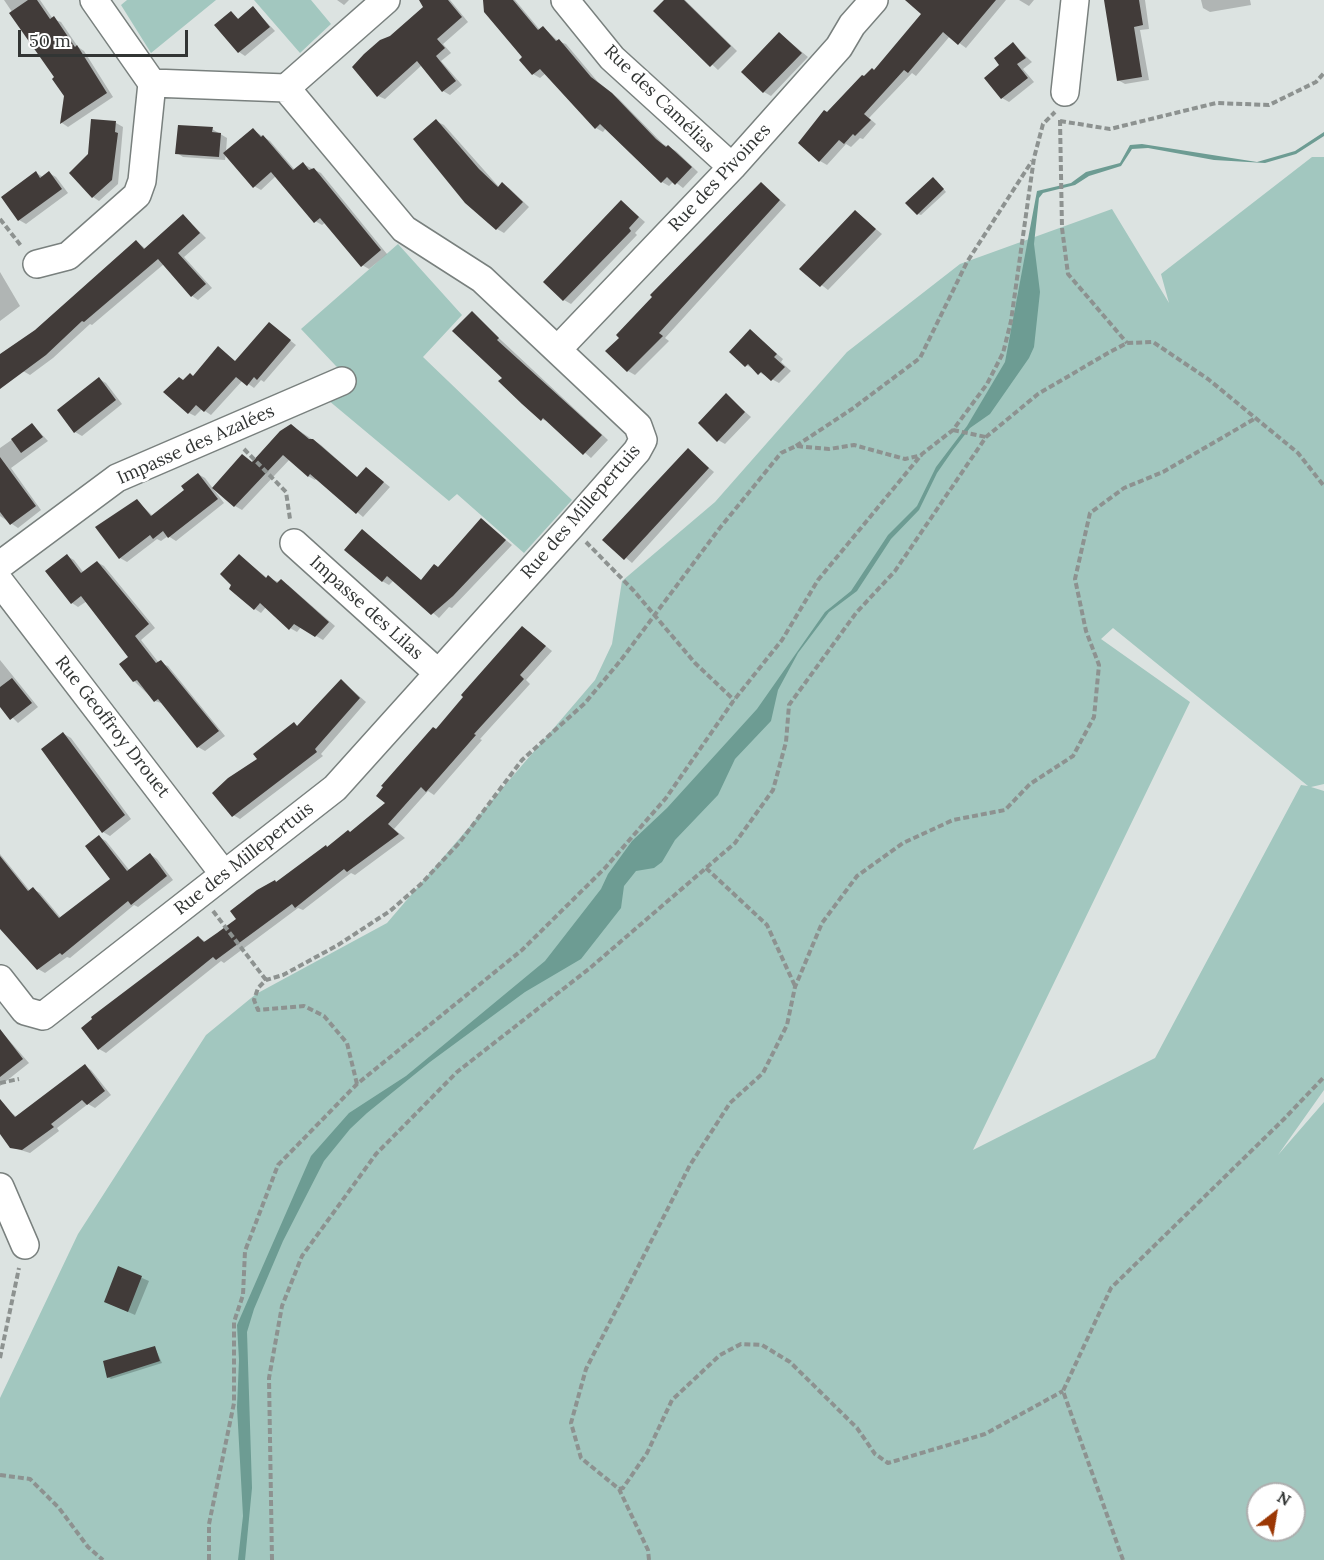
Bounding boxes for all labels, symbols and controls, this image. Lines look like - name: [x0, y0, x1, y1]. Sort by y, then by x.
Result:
- scale bar: [21, 18, 190, 56]
- text: 50 m: [29, 29, 71, 52]
- street label: Rue des Camélias: [599, 41, 719, 157]
- street label: Rue des Pivoines: [664, 120, 776, 236]
- street label: Impasse des Azalées: [114, 401, 278, 489]
- street label: Rue des Millepertuis: [517, 440, 645, 584]
- street label: Impasse des Lilas: [305, 552, 427, 664]
- street label: Rue Geoffroy Drouet: [50, 652, 174, 802]
- street label: Rue des Millepertuis: [170, 798, 318, 920]
- north arrow: [1246, 1482, 1306, 1542]
- text: N: [1274, 1487, 1295, 1510]

